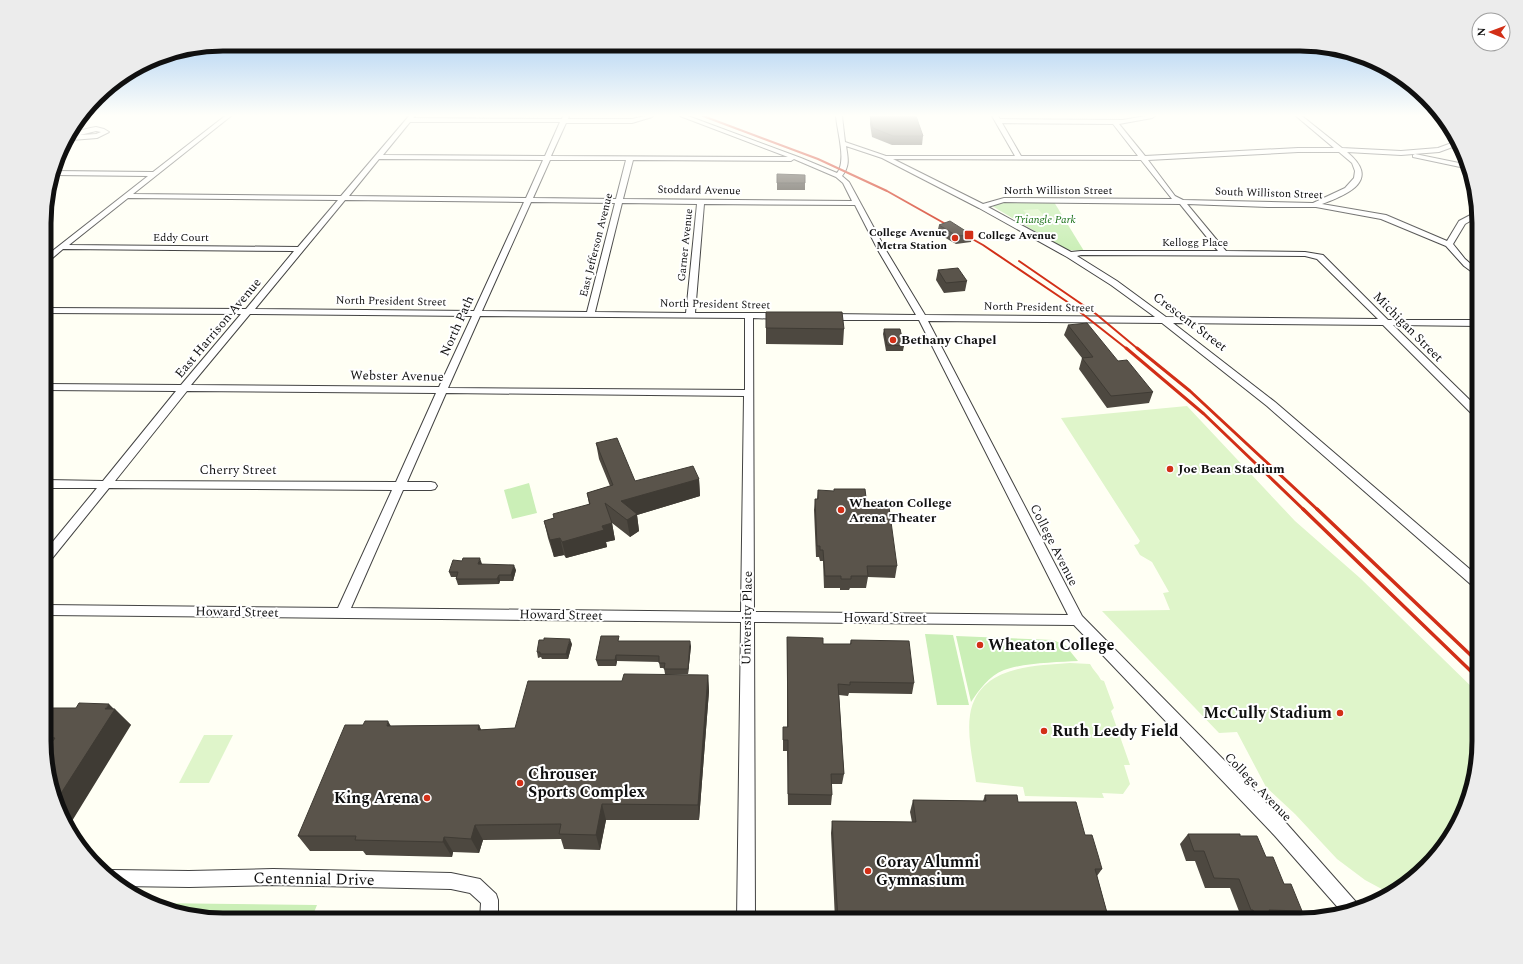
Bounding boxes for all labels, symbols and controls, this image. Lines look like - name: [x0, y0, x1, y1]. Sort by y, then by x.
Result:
- north arrow: [1471, 12, 1511, 52]
- text: N: [1473, 27, 1490, 36]
- street label: Stoddard Avenue: [657, 181, 741, 199]
- street label: North Williston Street: [1004, 182, 1112, 199]
- street label: South Williston Street: [1215, 183, 1323, 203]
- street label: East Jefferson Avenue: [575, 191, 617, 299]
- street label: Garner Avenue: [673, 208, 697, 282]
- park label: Triangle Park: [1014, 211, 1076, 228]
- place label: College Avenue Metra Station: [869, 224, 948, 254]
- place label: College Avenue: [978, 227, 1057, 244]
- street label: Eddy Court: [153, 229, 209, 246]
- marker: College Avenue: [963, 229, 975, 241]
- marker: College Avenue Metra Station: [950, 233, 960, 243]
- street label: Kellogg Place: [1162, 234, 1228, 251]
- street label: East Harrison Avenue: [170, 273, 266, 383]
- street label: Crescent Street: [1149, 287, 1232, 357]
- street label: Michigan Street: [1368, 287, 1448, 367]
- street label: North President Street: [336, 292, 446, 310]
- street label: North Path: [435, 292, 479, 360]
- street label: North President Street: [660, 295, 770, 313]
- street label: North President Street: [984, 298, 1094, 316]
- place label: Bethany Chapel: [901, 330, 996, 350]
- marker: Bethany Chapel: [888, 335, 898, 345]
- street label: Webster Avenue: [350, 365, 444, 387]
- place label: Joe Bean Stadium: [1178, 459, 1285, 479]
- street label: Cherry Street: [199, 460, 277, 480]
- marker: Joe Bean Stadium: [1165, 464, 1175, 474]
- place label: Wheaton College Arena Theater: [849, 493, 952, 528]
- street label: College Avenue: [1025, 500, 1083, 590]
- marker: Wheaton College Arena Theater: [836, 505, 846, 515]
- street label: University Place: [736, 571, 758, 665]
- street label: Howard Street: [195, 601, 279, 623]
- street label: Howard Street: [519, 604, 603, 626]
- street label: Howard Street: [843, 608, 927, 628]
- place label: Wheaton College: [988, 633, 1115, 657]
- marker: Wheaton College: [975, 640, 985, 650]
- place label: McCully Stadium: [1203, 701, 1333, 725]
- marker: McCully Stadium: [1335, 708, 1345, 718]
- place label: Ruth Leedy Field: [1052, 719, 1178, 743]
- marker: Ruth Leedy Field: [1039, 726, 1049, 736]
- street label: College Avenue: [1220, 748, 1296, 826]
- place label: Chrouser Sports Complex: [528, 762, 645, 804]
- marker: Chrouser Sports Complex: [515, 778, 525, 788]
- place label: King Arena: [334, 786, 420, 810]
- marker: King Arena: [422, 793, 432, 803]
- place label: Coray Alumni Gymnasium: [876, 850, 979, 892]
- street label: Centennial Drive: [253, 866, 375, 892]
- marker: Coray Alumni Gymnasium: [863, 866, 873, 876]

